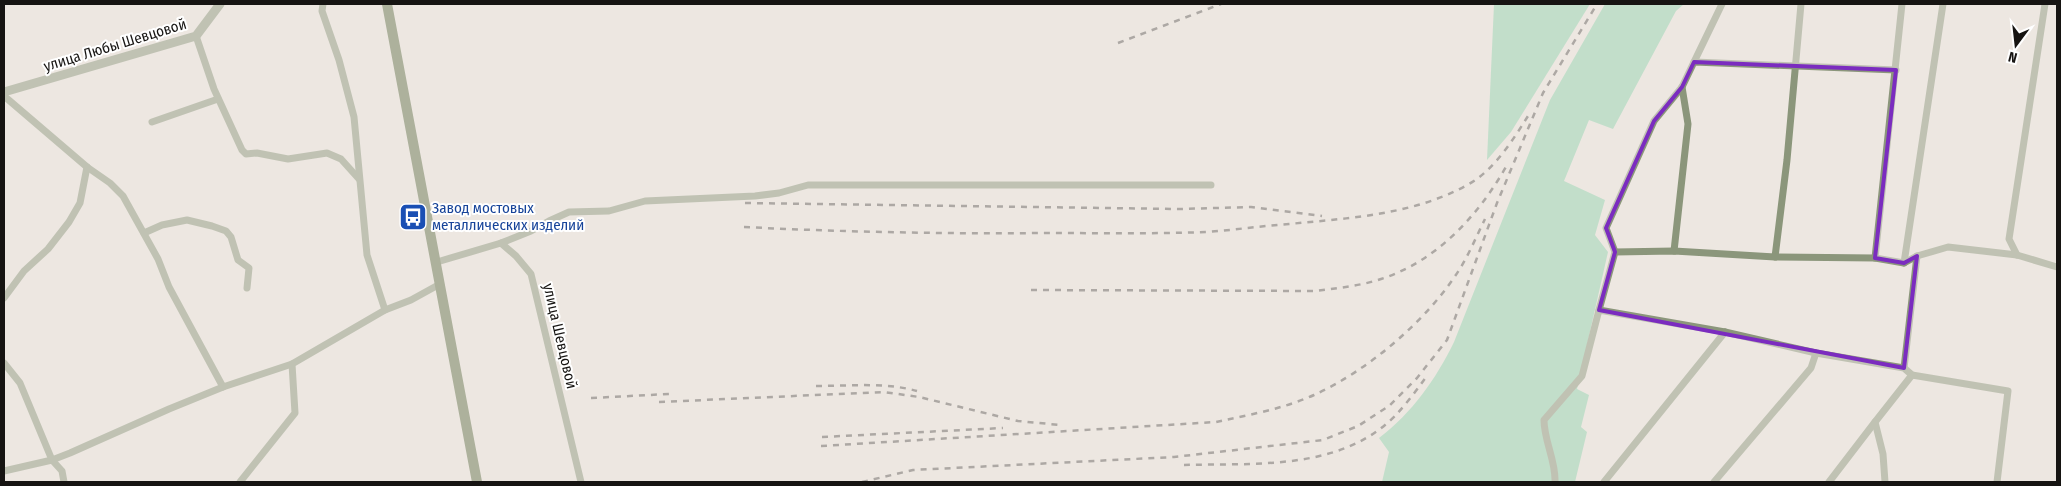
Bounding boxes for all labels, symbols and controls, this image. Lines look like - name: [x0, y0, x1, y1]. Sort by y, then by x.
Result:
- street label: улица Любы Шевцовой: [41, 15, 189, 75]
- north arrow: [1991, 20, 2041, 70]
- text: N: [2007, 48, 2019, 66]
- place label: Завод мостовых металлических изделий: [432, 199, 584, 234]
- bus stop icon: Завод мостовых металлических изделий: [398, 202, 428, 232]
- street label: улица Шевцовой: [539, 282, 581, 390]

